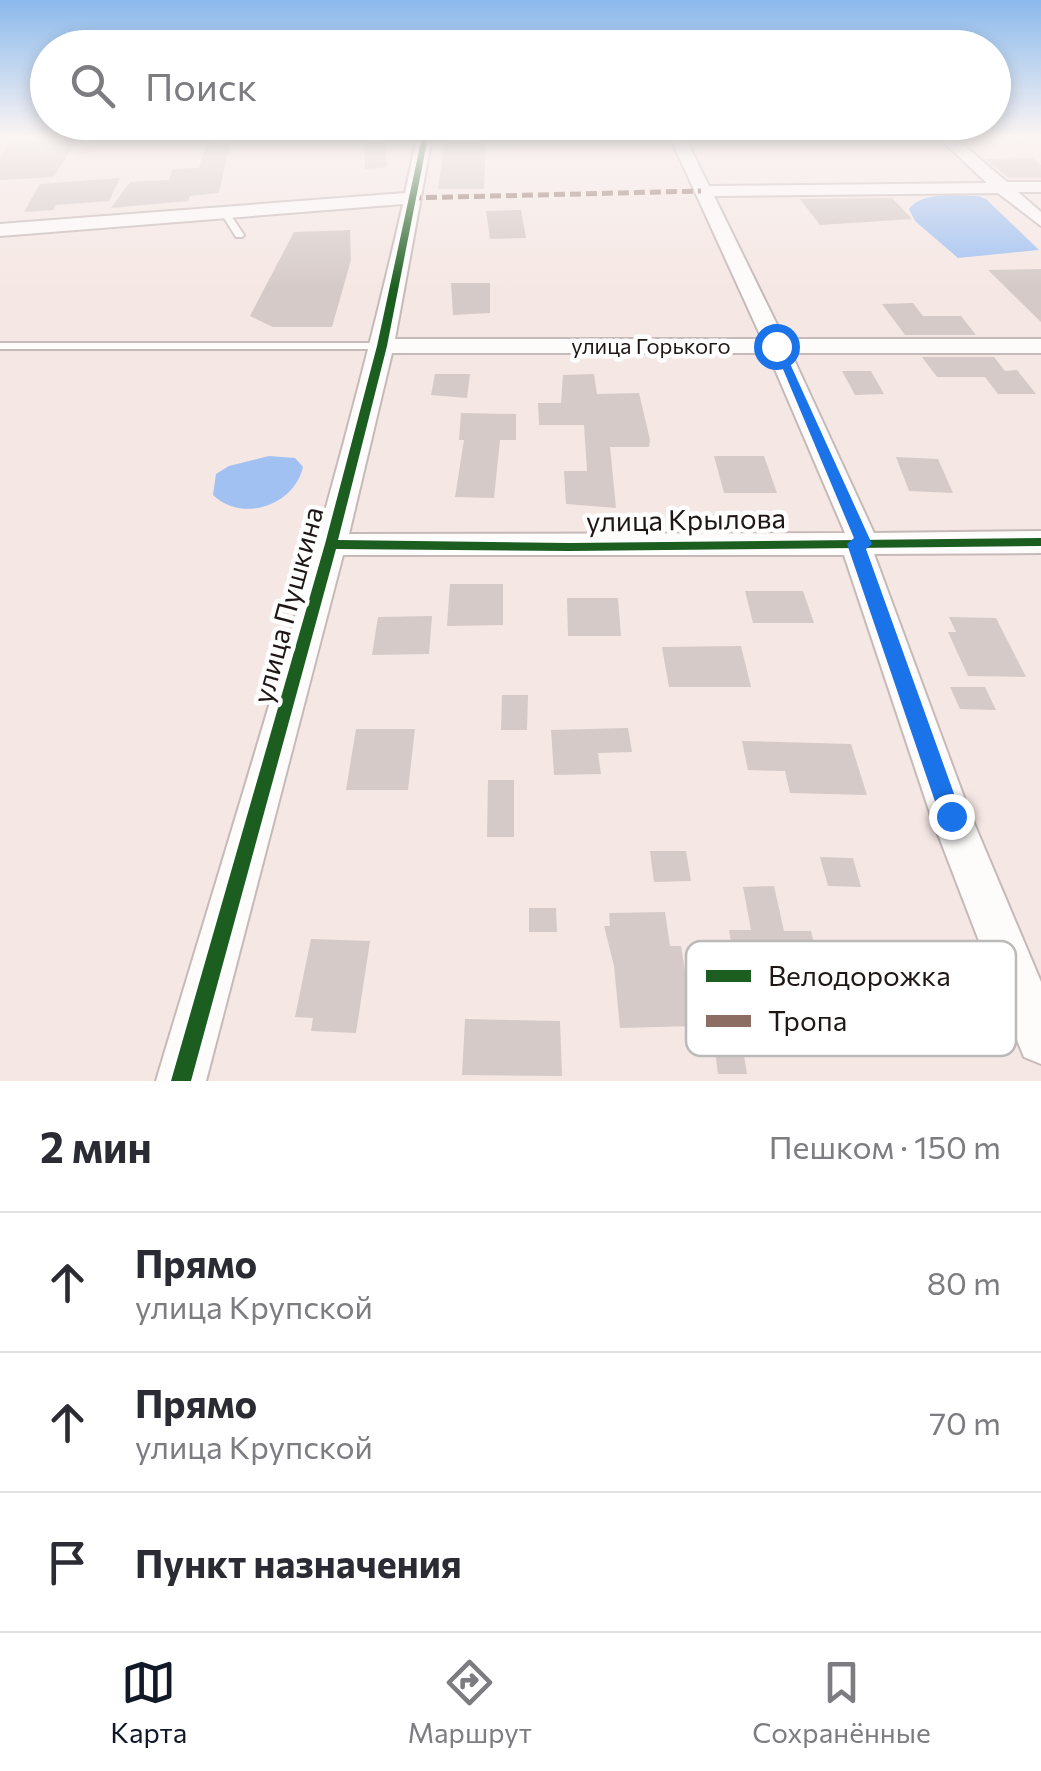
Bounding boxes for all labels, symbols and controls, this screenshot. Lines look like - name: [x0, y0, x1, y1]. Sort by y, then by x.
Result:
- search box: [30, 30, 1011, 140]
- icon: search: [65, 58, 120, 113]
- text: Поиск: [145, 62, 257, 109]
- route start: [754, 324, 800, 370]
- street label: улица Горького: [571, 332, 731, 359]
- street label: улица Крылова: [586, 500, 786, 538]
- street label: улица Пушкина: [244, 503, 330, 707]
- route end: [929, 794, 975, 840]
- legend: [686, 941, 1016, 1056]
- text: Велодорожка: [768, 958, 951, 992]
- text: Тропа: [768, 1003, 847, 1037]
- text: 2 мин: [40, 1120, 152, 1172]
- text: Пешком · 150 m: [769, 1126, 1001, 1166]
- text: Прямо: [135, 1239, 257, 1286]
- icon: ahead: [40, 1255, 95, 1310]
- text: 80 m: [927, 1262, 1001, 1302]
- text: улица Крупской: [135, 1286, 373, 1326]
- text: Прямо: [135, 1379, 257, 1426]
- icon: ahead: [40, 1395, 95, 1450]
- text: 70 m: [929, 1402, 1001, 1442]
- text: улица Крупской: [135, 1426, 373, 1466]
- icon: arrive: [40, 1535, 95, 1590]
- text: Пункт назначения: [135, 1539, 462, 1586]
- tab: Карта: [110, 1655, 187, 1749]
- tab: Маршрут: [408, 1655, 532, 1749]
- tab: Сохранённые: [752, 1655, 931, 1749]

